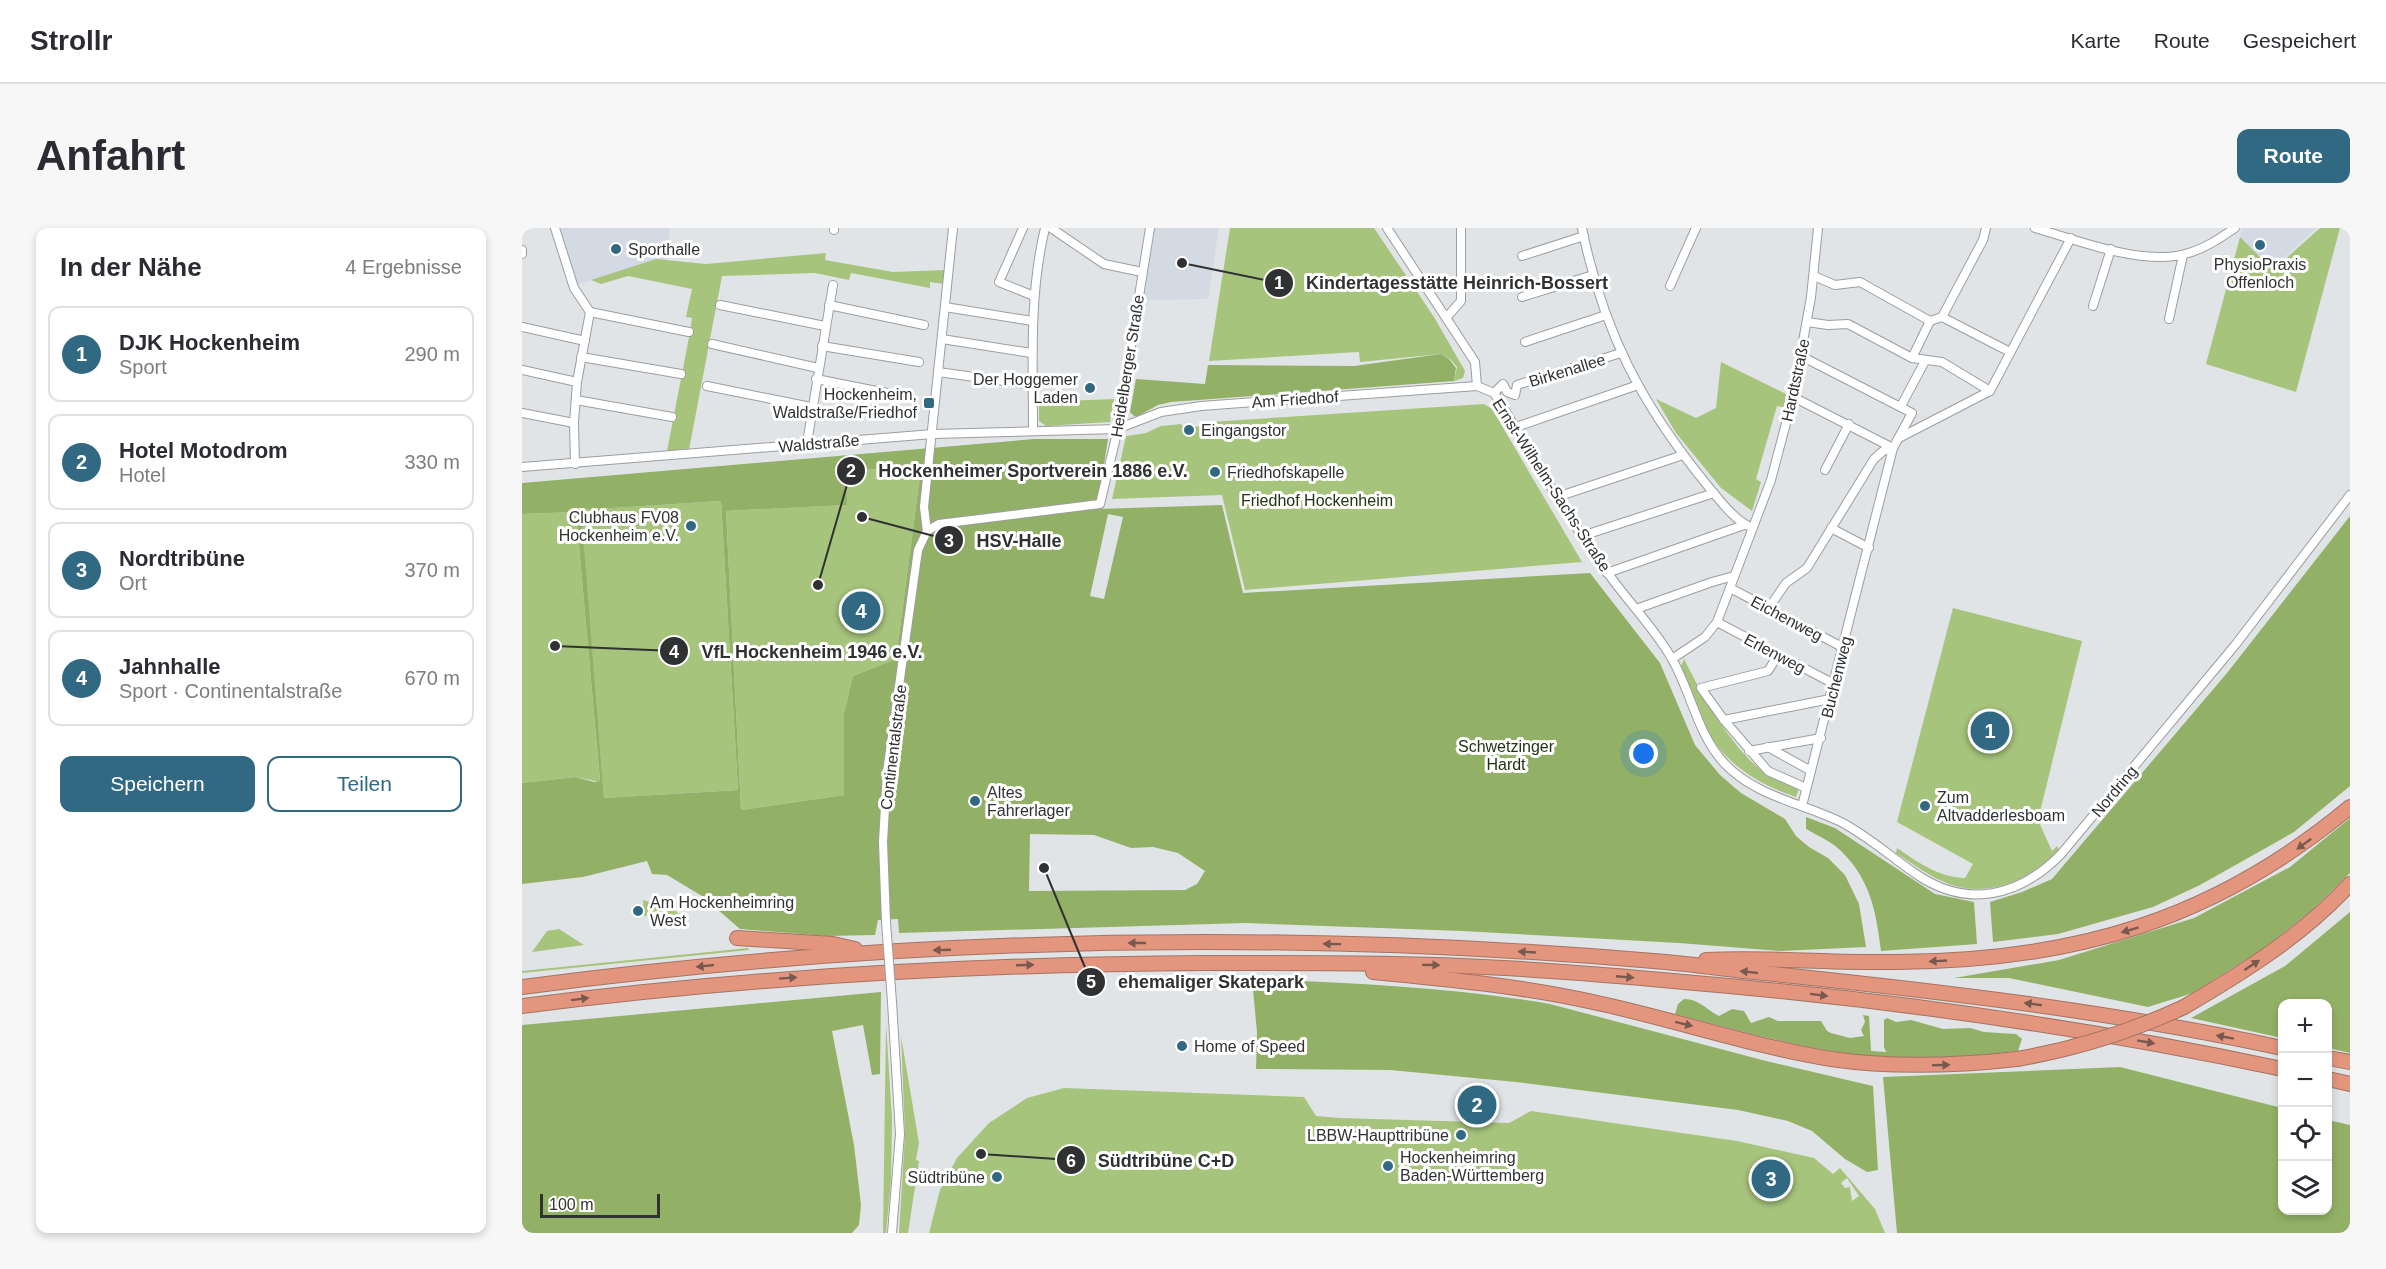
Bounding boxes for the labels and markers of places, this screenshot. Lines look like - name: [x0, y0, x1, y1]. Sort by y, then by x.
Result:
- marker: PhysioPraxis Offenloch: [2253, 238, 2267, 252]
- place label: Sporthalle: [628, 241, 700, 258]
- marker: Sporthalle: [609, 242, 623, 256]
- place label: PhysioPraxis Offenloch: [2214, 256, 2306, 291]
- callout: Kindertagesstätte Heinrich-Bossert: [1264, 265, 1620, 301]
- place label: Der Hoggemer Laden: [973, 371, 1079, 406]
- marker: Der Hoggemer Laden: [1083, 381, 1097, 395]
- place label: Hockenheim, Waldstraße/Friedhof: [773, 386, 918, 421]
- marker: Hockenheim, Waldstraße/Friedhof: [922, 396, 936, 410]
- place label: Eingangstor: [1201, 422, 1287, 439]
- marker: Eingangstor: [1182, 423, 1196, 437]
- callout: Hockenheimer Sportverein 1886 e.V.: [836, 453, 1200, 489]
- place label: Friedhofskapelle: [1227, 464, 1345, 481]
- marker: Friedhofskapelle: [1208, 465, 1222, 479]
- place label: Clubhaus FV08 Hockenheim e.V.: [559, 509, 679, 544]
- marker: Clubhaus FV08 Hockenheim e.V.: [684, 519, 698, 533]
- callout: HSV-Halle: [934, 522, 1073, 558]
- pin: 4: [842, 588, 880, 634]
- callout: VfL Hockenheim 1946 e.V.: [659, 633, 934, 669]
- pin: 1: [1970, 708, 2010, 754]
- place label: Altes Fahrerlager: [987, 784, 1070, 819]
- place label: Zum Altvadderlesboam: [1937, 789, 2065, 824]
- marker: Altes Fahrerlager: [968, 794, 982, 808]
- marker: Zum Altvadderlesboam: [1918, 799, 1932, 813]
- place label: Am Hockenheimring West: [650, 894, 794, 929]
- marker: Am Hockenheimring West: [631, 904, 645, 918]
- callout: ehemaliger Skatepark: [1076, 964, 1316, 1000]
- place label: Home of Speed: [1194, 1038, 1305, 1055]
- marker: Home of Speed: [1175, 1039, 1189, 1053]
- pin: 2: [1458, 1082, 1496, 1128]
- place label: LBBW-Haupttribüne: [1307, 1127, 1449, 1144]
- marker: LBBW-Haupttribüne: [1454, 1128, 1468, 1142]
- callout: Südtribüne C+D: [1056, 1142, 1247, 1178]
- place label: Hockenheimring Baden-Württemberg: [1400, 1149, 1544, 1184]
- pin: 3: [1752, 1156, 1790, 1202]
- marker: Hockenheimring Baden-Württemberg: [1381, 1159, 1395, 1173]
- place label: Südtribüne: [908, 1169, 985, 1186]
- marker: Südtribüne: [990, 1170, 1004, 1184]

